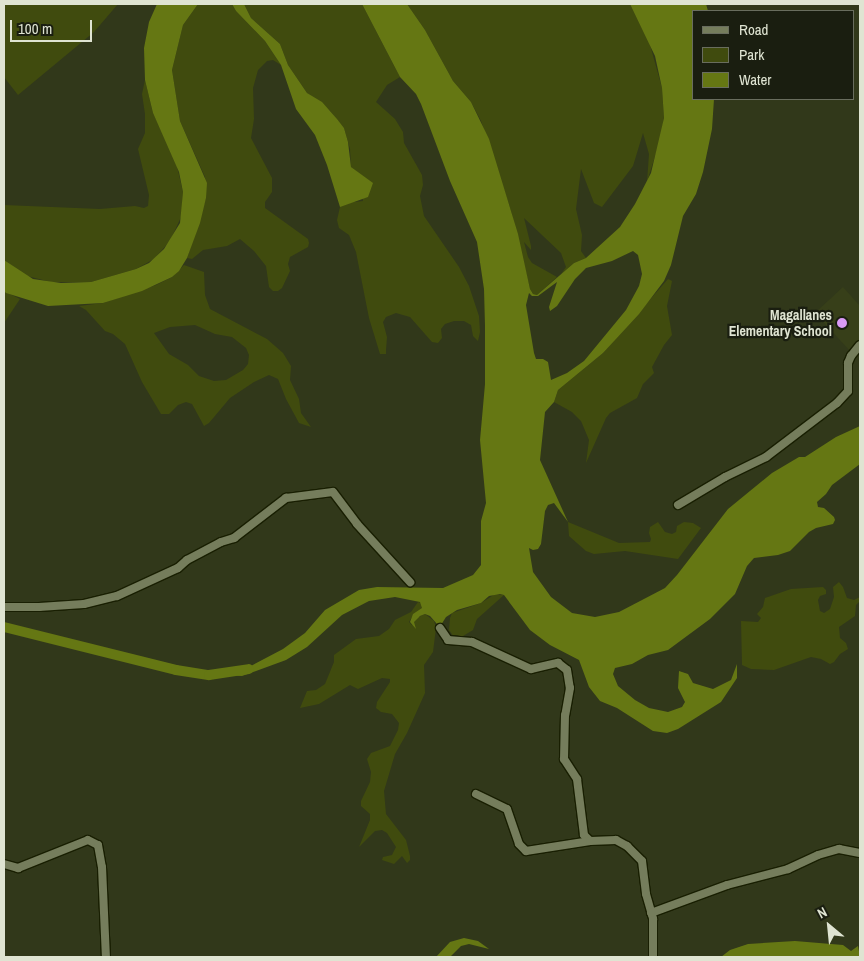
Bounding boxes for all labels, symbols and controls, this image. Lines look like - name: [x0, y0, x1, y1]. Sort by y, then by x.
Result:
- scale bar: [12, 10, 95, 42]
- legend: [692, 10, 854, 100]
- text: 100 m: [18, 18, 52, 39]
- text: Road: [739, 19, 768, 40]
- text: Park: [739, 44, 764, 65]
- text: Water: [739, 69, 771, 90]
- place label: Magallanes Elementary School: [729, 307, 832, 340]
- marker: Magallanes Elementary School: [836, 317, 848, 329]
- north arrow: [804, 901, 854, 951]
- text: N: [814, 903, 830, 923]

